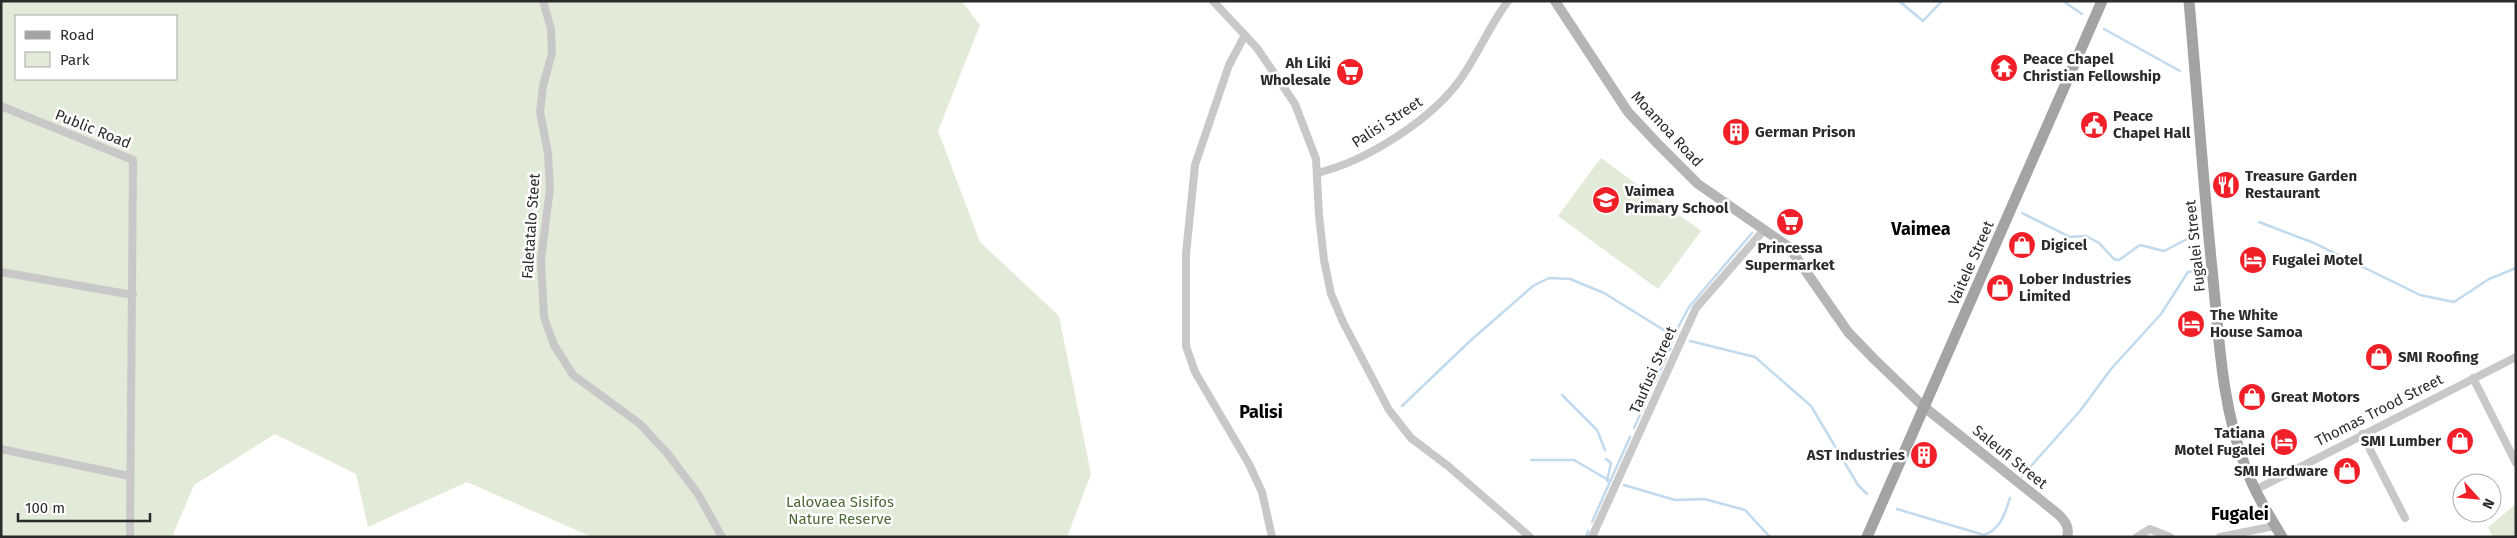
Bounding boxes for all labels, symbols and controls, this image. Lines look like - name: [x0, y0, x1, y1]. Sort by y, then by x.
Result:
- legend: [15, 15, 178, 80]
- text: Road: [60, 26, 95, 44]
- place label: Peace Chapel Christian Fellowship: [2023, 50, 2161, 85]
- text: Park: [60, 51, 90, 69]
- temple icon: Peace Chapel Christian Fellowship: [1989, 53, 2019, 83]
- place label: Ah Liki Wholesale: [1260, 54, 1331, 89]
- supermarket icon: Ah Liki Wholesale: [1335, 57, 1365, 87]
- street label: Moamoa Road: [1627, 88, 1707, 170]
- street label: Palisi Street: [1348, 92, 1426, 151]
- street label: Public Road: [52, 106, 134, 152]
- place label: Peace Chapel Hall: [2113, 107, 2191, 142]
- public building icon: Peace Chapel Hall: [2079, 110, 2109, 140]
- building icon: German Prison: [1721, 117, 1751, 147]
- place label: German Prison: [1755, 123, 1856, 141]
- place label: Treasure Garden Restaurant: [2245, 167, 2357, 202]
- restaurant icon: Treasure Garden Restaurant: [2211, 170, 2241, 200]
- street label: Faletatalo Steet: [518, 172, 544, 279]
- place label: Vaimea Primary School: [1624, 182, 1729, 217]
- school or university icon: Vaimea Primary School: [1591, 185, 1621, 215]
- street label: Fugalei Street: [2181, 199, 2209, 293]
- supermarket icon: Princessa Supermarket: [1775, 207, 1805, 237]
- street label: Vaitele Street: [1944, 217, 1998, 308]
- district label: Vaimea: [1890, 218, 1951, 240]
- shop icon: Digicel: [2007, 230, 2037, 260]
- place label: Digicel: [2041, 236, 2088, 254]
- place label: Princessa Supermarket: [1745, 239, 1835, 274]
- hotel icon: Fugalei Motel: [2238, 245, 2268, 275]
- place label: Fugalei Motel: [2272, 251, 2363, 269]
- place label: Lober Industries Limited: [2019, 270, 2131, 305]
- shop icon: Lober Industries Limited: [1985, 273, 2015, 303]
- place label: The White House Samoa: [2210, 306, 2303, 341]
- hotel icon: The White House Samoa: [2176, 309, 2206, 339]
- street label: Taufusi Street: [1626, 323, 1680, 416]
- shop icon: SMI Roofing: [2364, 342, 2394, 372]
- place label: SMI Roofing: [2398, 348, 2479, 366]
- street label: Thomas Trood Street: [2312, 370, 2446, 450]
- shop icon: Great Motors: [2237, 382, 2267, 412]
- place label: Great Motors: [2271, 388, 2360, 406]
- district label: Palisi: [1239, 401, 1283, 423]
- street label: Saleufi Street: [1969, 421, 2051, 493]
- place label: Tatiana Motel Fugalei: [2174, 424, 2265, 459]
- shop icon: SMI Lumber: [2445, 426, 2475, 456]
- hotel icon: Tatiana Motel Fugalei: [2269, 427, 2299, 457]
- place label: SMI Lumber: [2361, 432, 2442, 450]
- building icon: AST Industries: [1909, 440, 1939, 470]
- place label: AST Industries: [1806, 446, 1905, 464]
- shop icon: SMI Hardware: [2332, 456, 2362, 486]
- place label: SMI Hardware: [2234, 462, 2328, 480]
- north arrow: [2452, 473, 2502, 523]
- scale bar: [18, 490, 150, 522]
- park label: Lalovaea Sisifos Nature Reserve: [786, 493, 894, 528]
- text: N: [2478, 496, 2498, 512]
- text: 100 m: [25, 499, 65, 517]
- district label: Fugalei: [2211, 503, 2269, 525]

